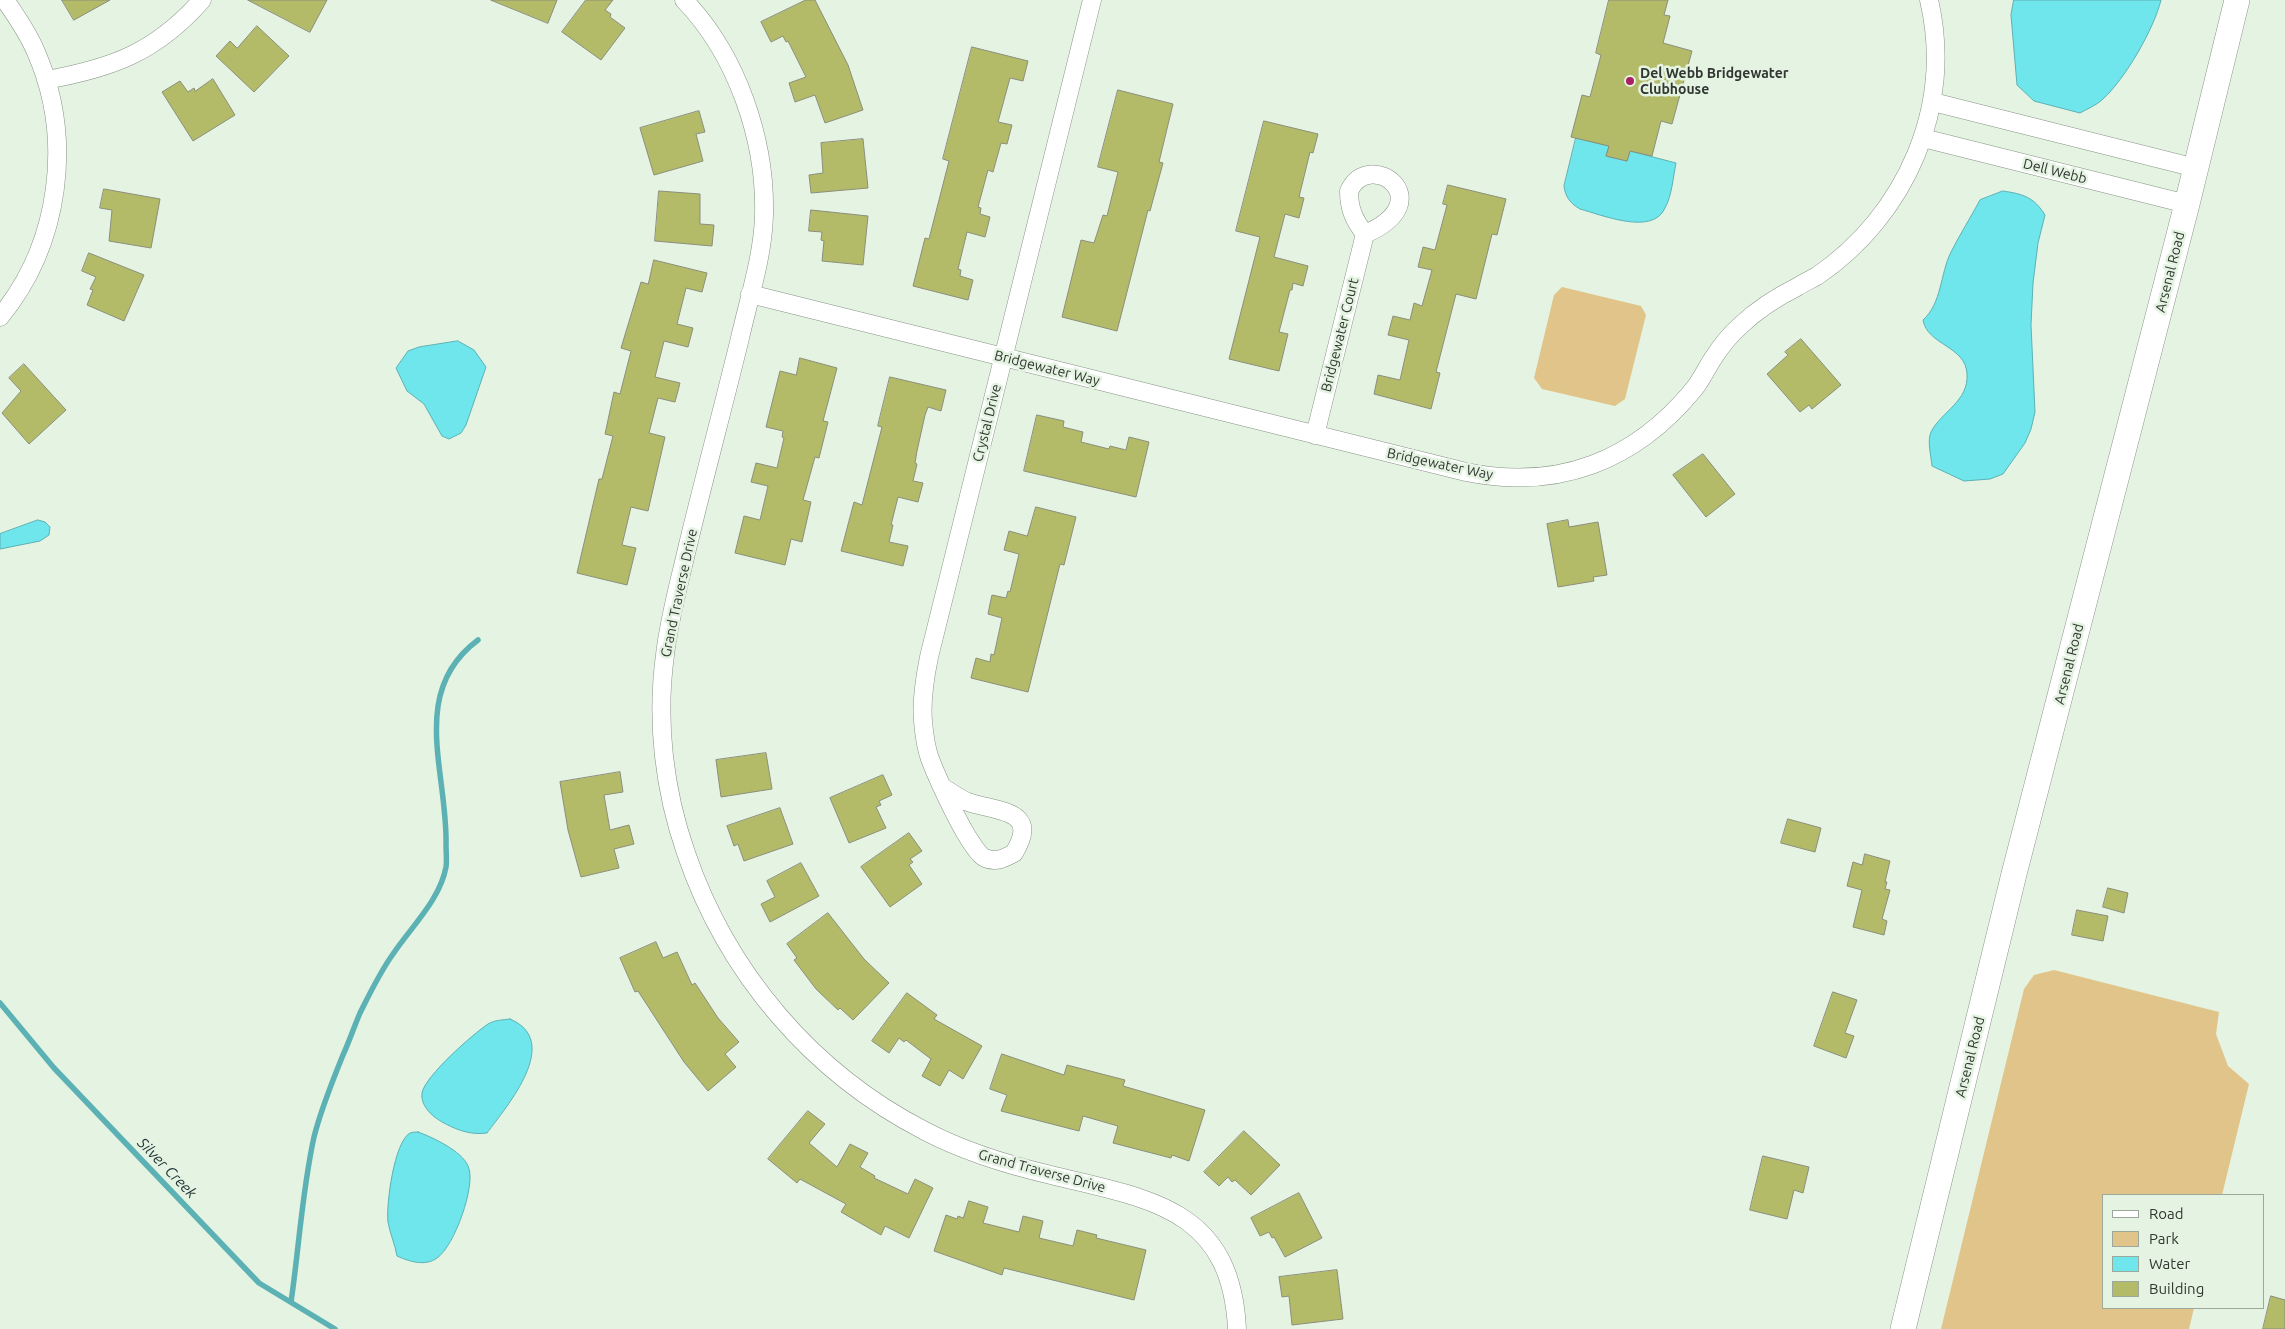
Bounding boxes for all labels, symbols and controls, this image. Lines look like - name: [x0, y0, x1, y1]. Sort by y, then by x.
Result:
- place label: Del Webb Bridgewater Clubhouse: [1640, 65, 1788, 98]
- marker: Del Webb Bridgewater Clubhouse: [1624, 75, 1636, 87]
- street label: Dell Webb: [2021, 155, 2089, 187]
- street label: Arsenal Road: [2152, 230, 2188, 314]
- street label: Bridgewater Court: [1318, 276, 1362, 394]
- street label: Bridgewater Way: [993, 347, 1101, 389]
- street label: Crystal Drive: [969, 382, 1005, 464]
- street label: Bridgewater Way: [1385, 445, 1495, 483]
- street label: Grand Traverse Drive: [657, 527, 701, 659]
- street label: Arsenal Road: [2051, 622, 2087, 706]
- street label: Arsenal Road: [1952, 1015, 1988, 1099]
- water label: Silver Creek: [134, 1134, 200, 1202]
- street label: Grand Traverse Drive: [977, 1146, 1107, 1196]
- legend: [2102, 1194, 2265, 1309]
- text: Road: [2149, 1205, 2184, 1222]
- text: Park: [2149, 1230, 2179, 1247]
- text: Water: [2149, 1255, 2190, 1272]
- text: Building: [2149, 1280, 2204, 1297]

